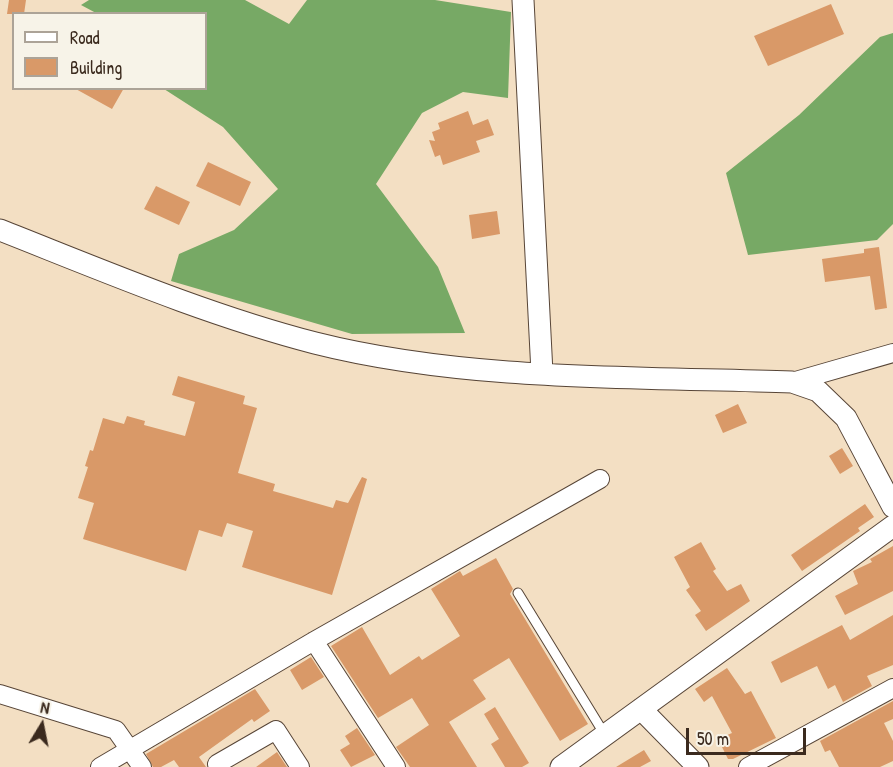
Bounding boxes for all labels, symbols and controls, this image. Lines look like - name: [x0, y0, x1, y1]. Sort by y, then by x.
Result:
- legend: [12, 12, 207, 90]
- text: Road: [70, 25, 100, 50]
- text: Building: [70, 55, 122, 80]
- north arrow: [12, 695, 72, 755]
- text: N: [39, 696, 51, 719]
- scale bar: [689, 716, 809, 754]
- text: 50 m: [697, 726, 729, 751]

